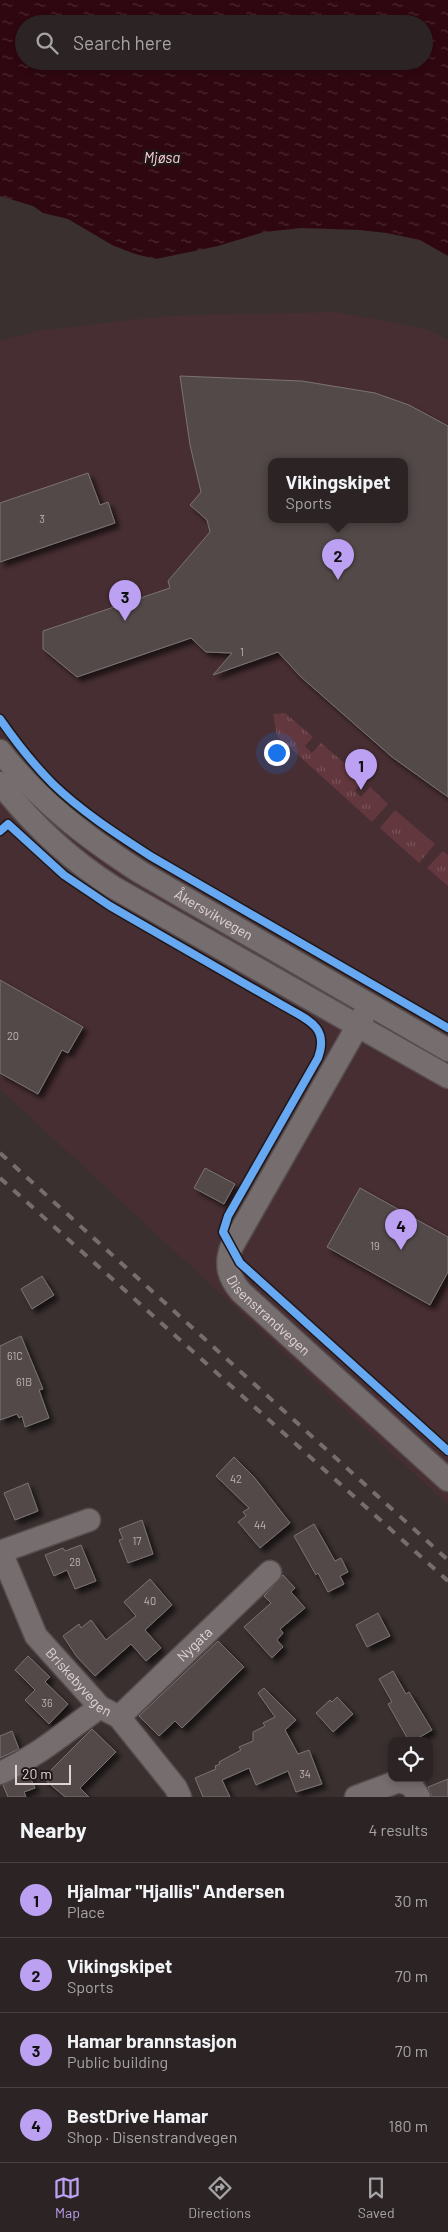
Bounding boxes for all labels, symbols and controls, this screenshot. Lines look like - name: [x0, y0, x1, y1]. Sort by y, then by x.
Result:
- search box: [15, 15, 433, 70]
- icon: search: [33, 29, 61, 57]
- text: Search here: [73, 31, 172, 54]
- water label: Mjøsa: [144, 148, 180, 166]
- popup: [268, 458, 408, 523]
- text: Vikingskipet: [285, 470, 391, 493]
- text: Sports: [285, 493, 332, 512]
- house number: 3: [39, 512, 45, 525]
- pin: 2: [322, 539, 354, 580]
- pin: 3: [109, 580, 141, 621]
- house number: 1: [240, 645, 244, 658]
- your location: [264, 740, 290, 766]
- pin: 1: [345, 749, 377, 790]
- street label: Åkersvikvegen: [172, 885, 256, 943]
- house number: 20: [7, 1029, 19, 1042]
- pin: 4: [385, 1209, 417, 1250]
- house number: 19: [370, 1239, 380, 1252]
- street label: Disenstrandvegen: [223, 1272, 314, 1359]
- house number: 61C: [7, 1349, 23, 1362]
- house number: 61B: [16, 1375, 32, 1388]
- house number: 42: [230, 1472, 242, 1485]
- house number: 44: [254, 1518, 266, 1531]
- house number: 17: [132, 1534, 142, 1547]
- house number: 28: [69, 1555, 81, 1568]
- house number: 40: [144, 1594, 156, 1607]
- street label: Nygata: [173, 1623, 216, 1665]
- street label: Briskebyvegen: [43, 1644, 115, 1720]
- house number: 36: [41, 1696, 53, 1709]
- map controls: [388, 1737, 433, 1782]
- button: locate: [388, 1737, 433, 1782]
- scale bar: [15, 1762, 71, 1785]
- text: 20 m: [22, 1765, 52, 1782]
- house number: 34: [299, 1767, 311, 1780]
- text: Nearby: [20, 1817, 86, 1842]
- text: 4 results: [368, 1820, 428, 1839]
- text: Hjalmar "Hjallis" Andersen: [67, 1879, 285, 1902]
- text: 1: [33, 1891, 39, 1910]
- text: 30 m: [394, 1891, 428, 1910]
- text: Place: [67, 1902, 105, 1921]
- text: Vikingskipet: [67, 1954, 172, 1977]
- text: 2: [32, 1966, 40, 1985]
- text: 70 m: [395, 1966, 428, 1985]
- text: Sports: [67, 1977, 113, 1996]
- text: Hamar brannstasjon: [67, 2029, 237, 2052]
- text: 3: [32, 2041, 40, 2060]
- text: 70 m: [395, 2041, 428, 2060]
- text: Public building: [67, 2052, 168, 2071]
- text: BestDrive Hamar: [67, 2104, 208, 2127]
- text: 4: [31, 2116, 41, 2135]
- text: 180 m: [389, 2116, 428, 2135]
- text: Shop · Disenstrandvegen: [67, 2127, 237, 2146]
- tab: Map: [53, 2174, 81, 2221]
- tab: Directions: [188, 2174, 251, 2221]
- tab: Saved: [358, 2174, 395, 2221]

